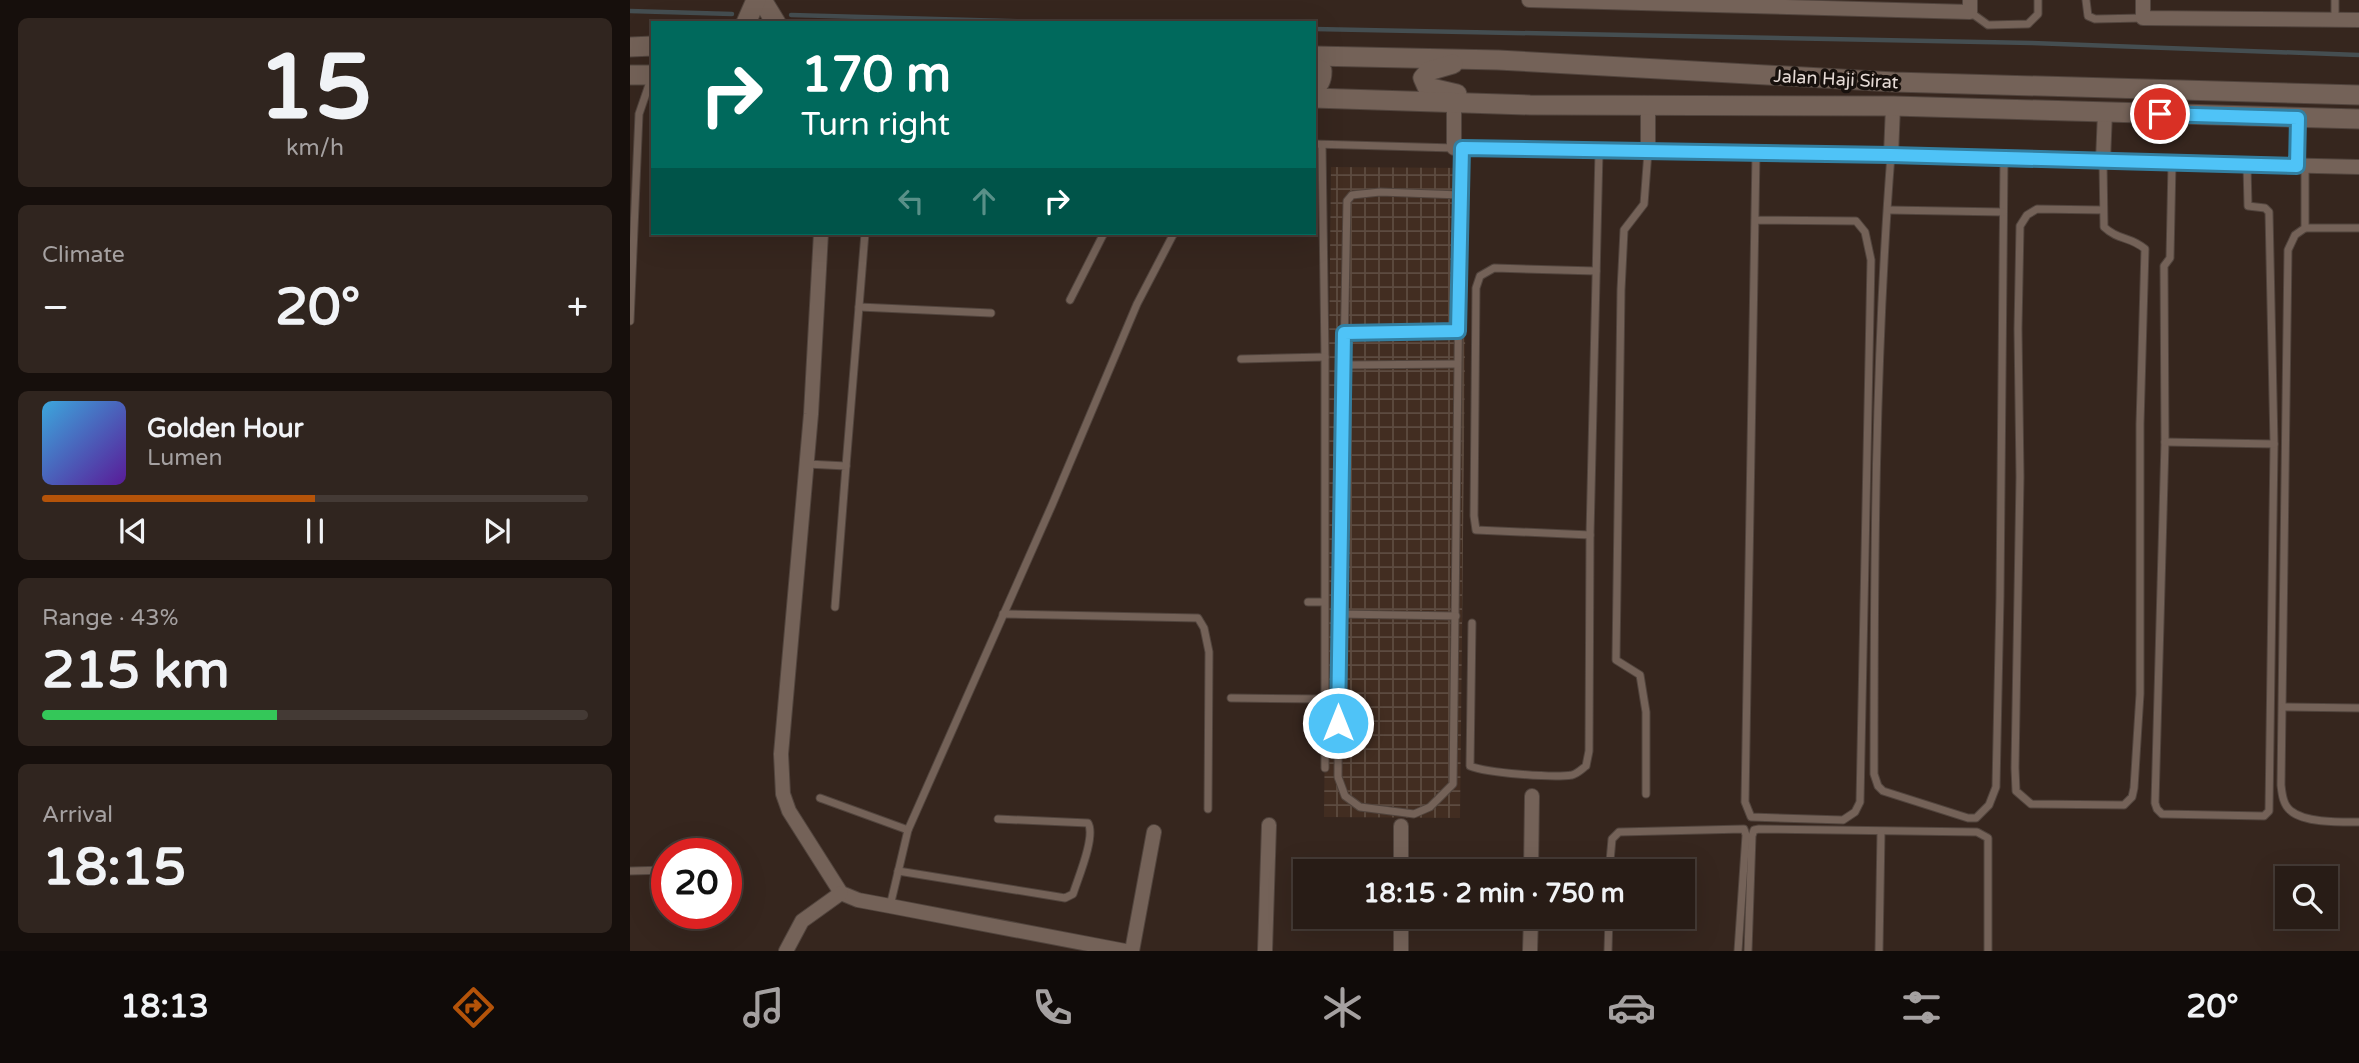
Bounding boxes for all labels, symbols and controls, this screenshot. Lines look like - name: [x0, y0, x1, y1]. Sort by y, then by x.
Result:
- text: 15: [258, 33, 372, 143]
- text: 170 m: [801, 46, 951, 105]
- icon: right: [686, 49, 777, 140]
- street label: Jalan Haji Sirat: [1773, 65, 1899, 93]
- pin: [2130, 84, 2190, 144]
- icon: arrive: [2141, 95, 2179, 133]
- text: Turn right: [801, 106, 950, 144]
- text: km/h: [286, 134, 344, 162]
- icon: left: [892, 182, 930, 220]
- icon: ahead: [965, 182, 1003, 220]
- icon: right: [1038, 182, 1076, 220]
- text: Climate: [42, 241, 125, 269]
- text: 20°: [275, 276, 360, 339]
- text: −: [42, 285, 69, 331]
- text: +: [567, 285, 588, 331]
- text: Golden Hour: [147, 413, 304, 444]
- text: Lumen: [147, 444, 222, 472]
- icon: previous: [114, 512, 152, 550]
- icon: pause: [296, 512, 334, 550]
- icon: next: [478, 512, 516, 550]
- text: Range · 43%: [42, 604, 178, 632]
- text: 215 km: [42, 639, 230, 702]
- position arrow: [1301, 686, 1375, 760]
- text: Arrival: [42, 801, 113, 829]
- text: 18:15: [42, 836, 186, 899]
- speed limit sign: 20: [651, 838, 742, 929]
- map controls: [2275, 866, 2338, 929]
- button: search: [2275, 866, 2338, 929]
- text: 18:15 · 2 min · 750 m: [1363, 878, 1625, 909]
- icon: directions: [449, 983, 498, 1032]
- icon: music: [739, 983, 788, 1032]
- icon: phone: [1028, 983, 1077, 1032]
- icon: climate: [1318, 983, 1367, 1032]
- icon: car: [1607, 983, 1656, 1032]
- icon: filters: [1897, 983, 1946, 1032]
- text: 18:13: [120, 988, 209, 1026]
- text: 20°: [2186, 988, 2239, 1026]

